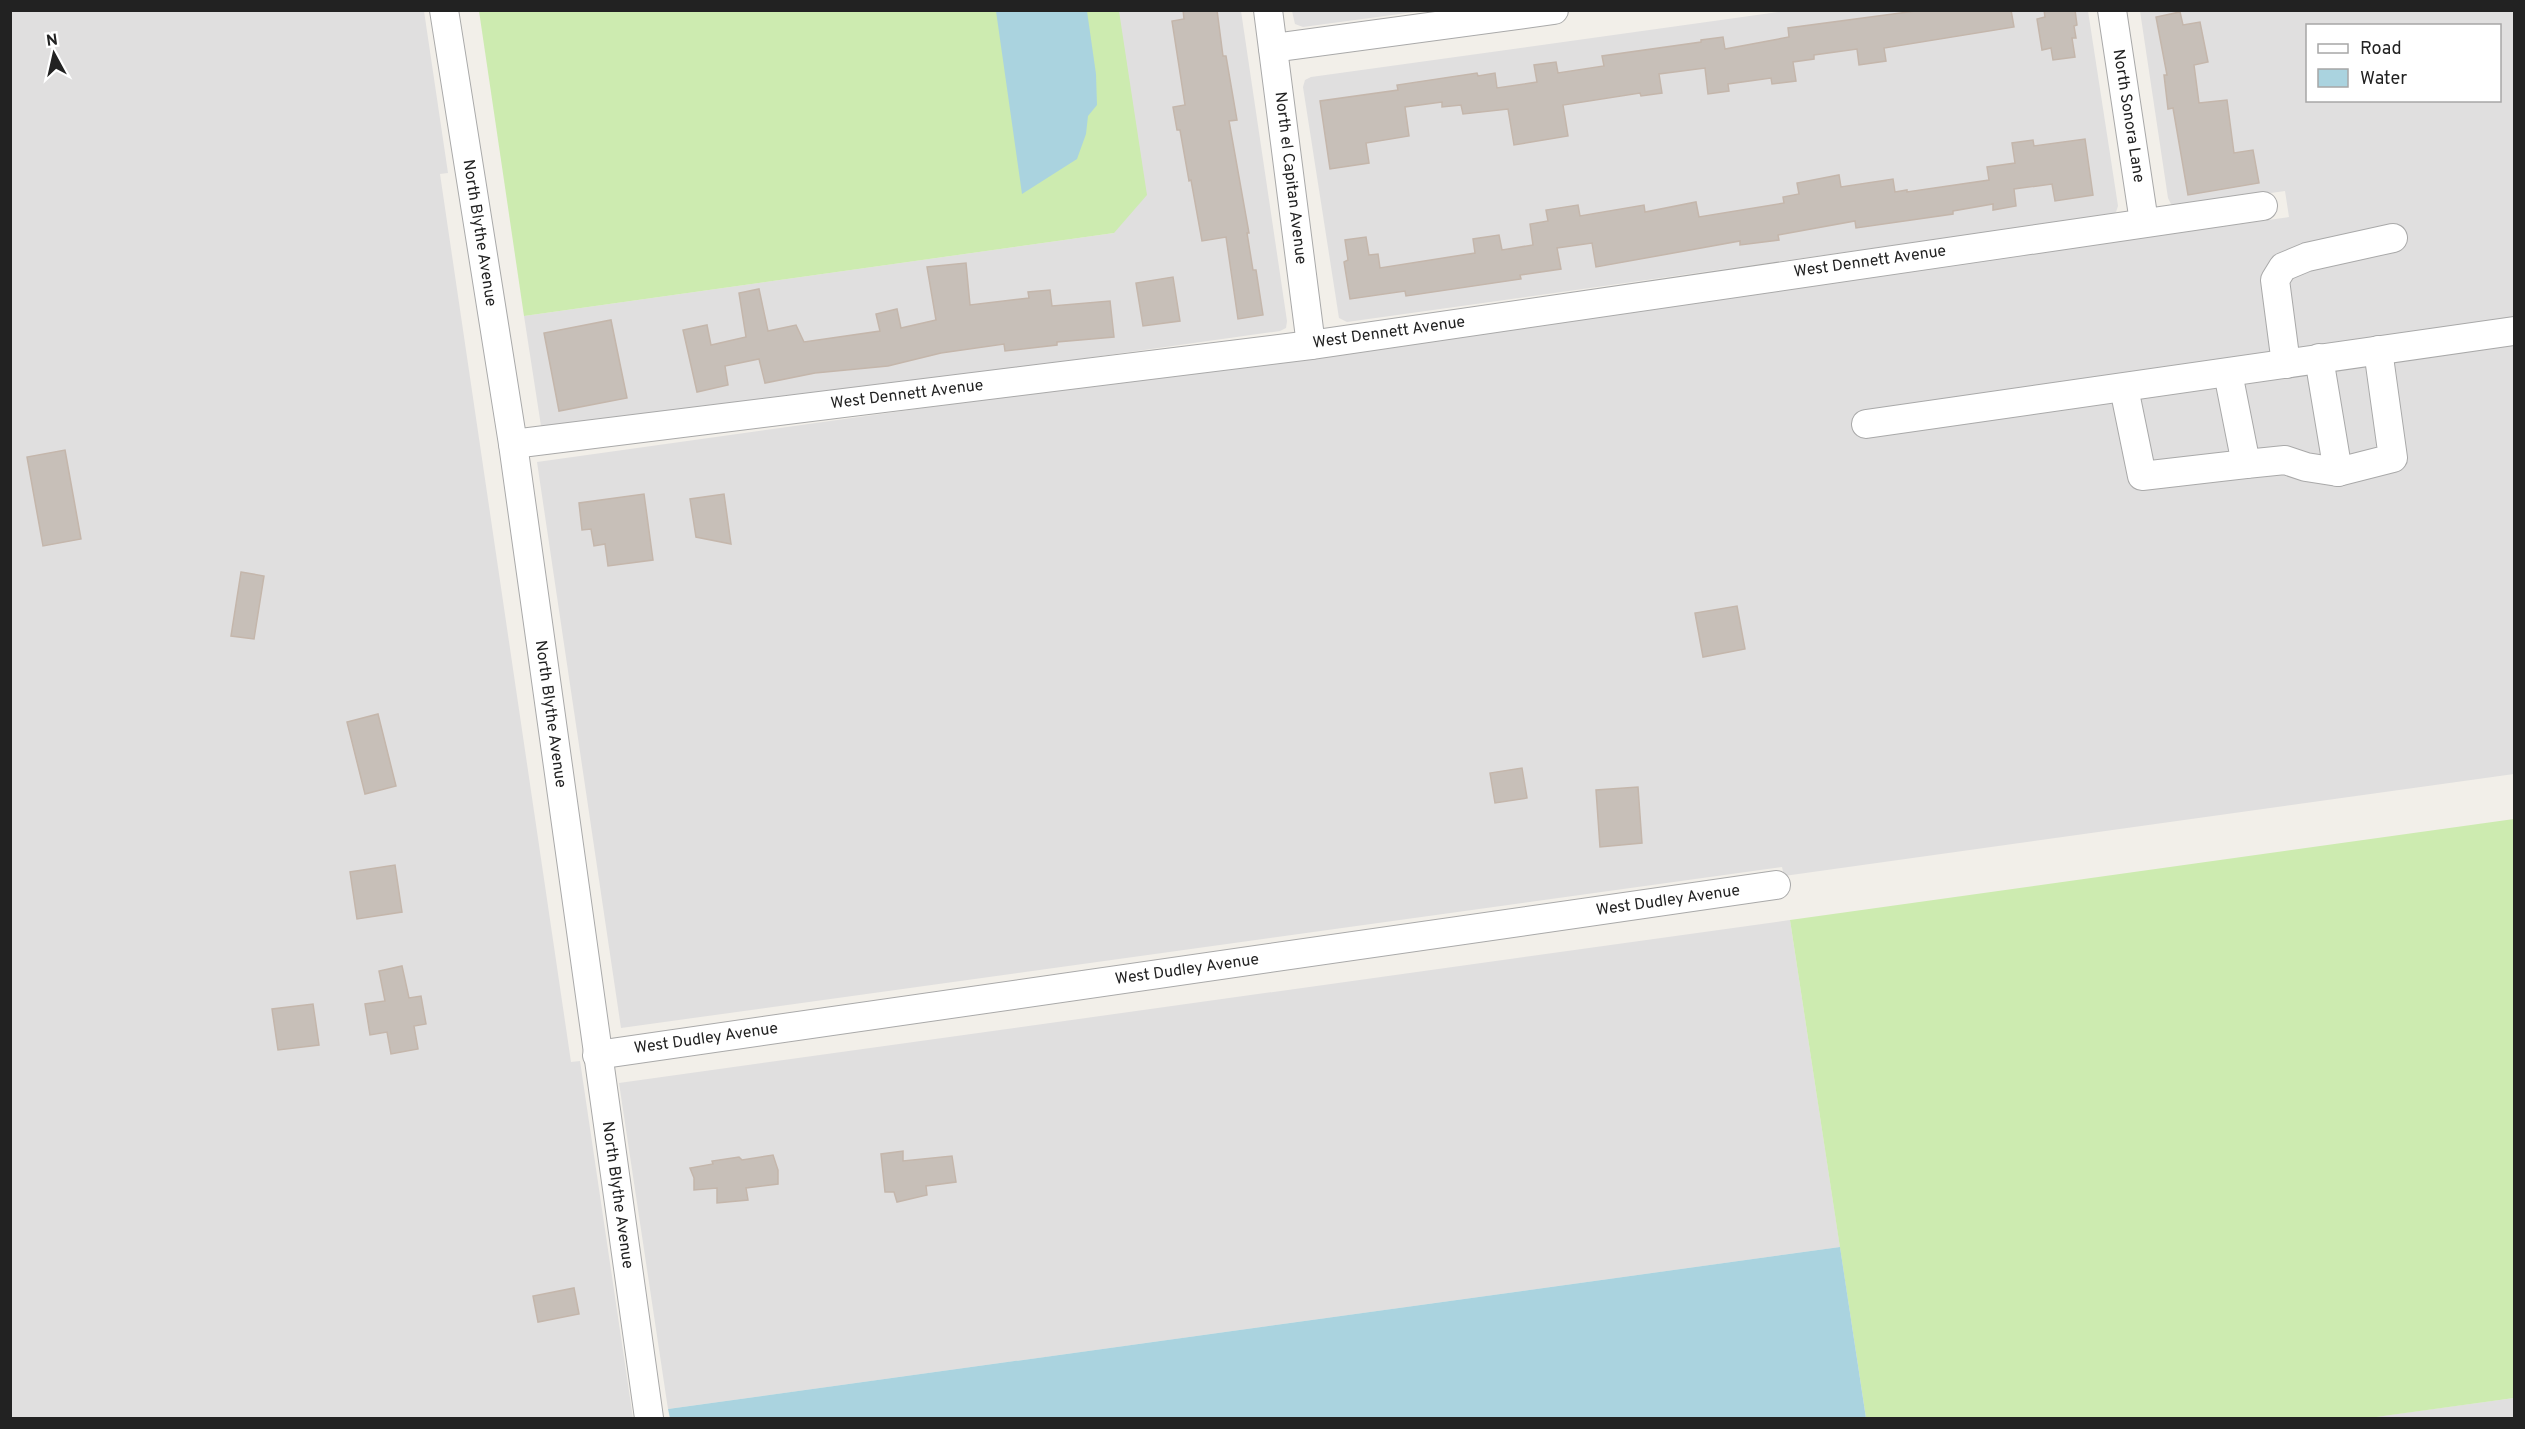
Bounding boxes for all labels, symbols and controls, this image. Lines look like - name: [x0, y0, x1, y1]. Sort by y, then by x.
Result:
- north arrow: [24, 24, 84, 84]
- legend: [2306, 24, 2501, 102]
- text: N: [45, 30, 59, 52]
- text: Road: [2360, 38, 2402, 61]
- street label: North Sonora Lane: [2108, 48, 2148, 184]
- text: Water: [2360, 68, 2407, 91]
- street label: North el Capitan Avenue: [1269, 90, 1311, 266]
- street label: North Blythe Avenue: [457, 158, 501, 308]
- street label: West Dennett Avenue: [1793, 241, 1947, 283]
- street label: West Dennett Avenue: [1312, 312, 1466, 354]
- street label: West Dennett Avenue: [830, 376, 984, 414]
- street label: North Blythe Avenue: [530, 639, 570, 789]
- street label: West Dudley Avenue: [1595, 881, 1741, 921]
- street label: West Dudley Avenue: [1114, 950, 1260, 990]
- street label: West Dudley Avenue: [633, 1019, 779, 1059]
- street label: North Blythe Avenue: [597, 1120, 637, 1270]

